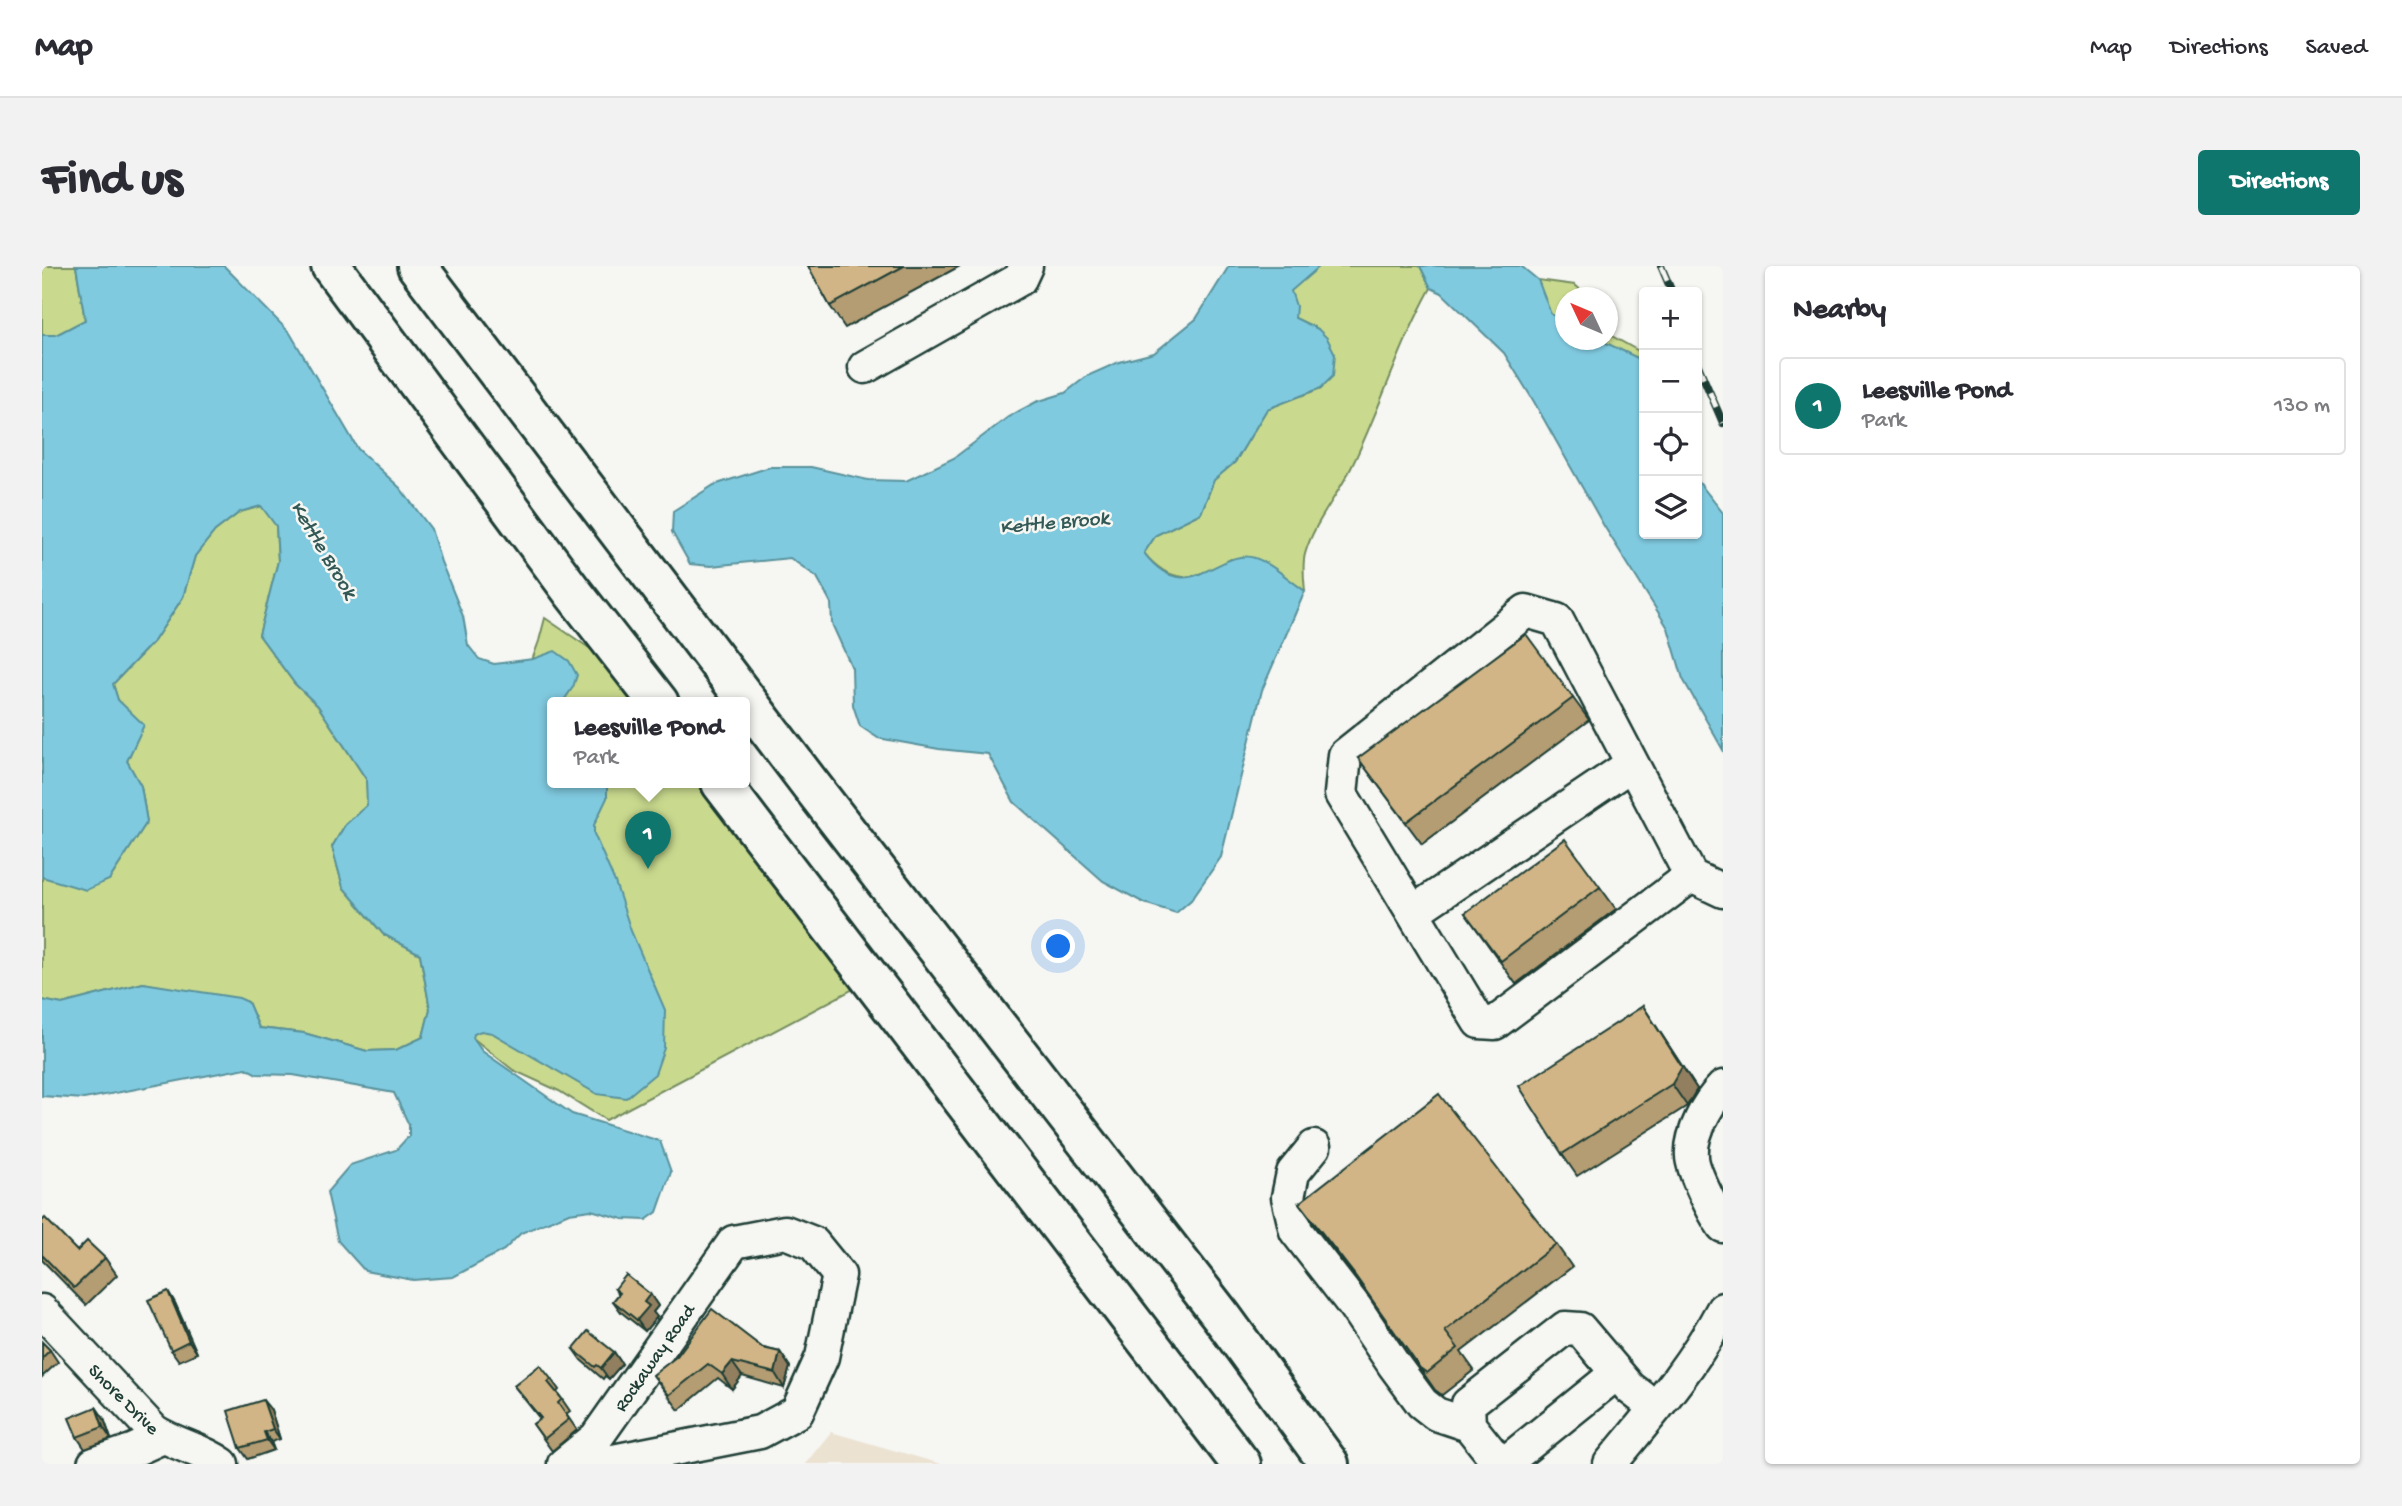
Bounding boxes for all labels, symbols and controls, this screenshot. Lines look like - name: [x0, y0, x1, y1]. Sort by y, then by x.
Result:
- text: Map: [35, 29, 92, 67]
- text: Map: [2090, 34, 2132, 63]
- text: Directions: [2170, 34, 2268, 63]
- text: Saved: [2306, 34, 2367, 63]
- button: Directions: [2198, 150, 2360, 215]
- text: Find us: [42, 153, 182, 211]
- north arrow: [1555, 287, 1618, 350]
- map controls: [1639, 287, 1702, 539]
- button: +: [1639, 287, 1702, 350]
- text: Nearby: [1793, 294, 1886, 329]
- button: −: [1639, 350, 1702, 413]
- text: Leesville Pond: [1862, 377, 2012, 408]
- text: 1: [1813, 393, 1823, 420]
- text: 130 m: [2274, 393, 2330, 420]
- text: Park: [1862, 408, 1906, 435]
- button: locate: [1639, 413, 1702, 476]
- button: layers: [1639, 476, 1702, 539]
- water label: Kettle Brook: [283, 498, 362, 606]
- water label: Kettle Brook: [999, 507, 1112, 542]
- popup: [547, 697, 750, 788]
- text: Leesville Pond: [574, 714, 723, 745]
- text: Park: [574, 745, 618, 772]
- pin: 1: [625, 811, 671, 869]
- your location: [1041, 929, 1075, 963]
- street label: Rockaway Road: [610, 1299, 702, 1417]
- street label: Shore Drive: [82, 1360, 163, 1441]

